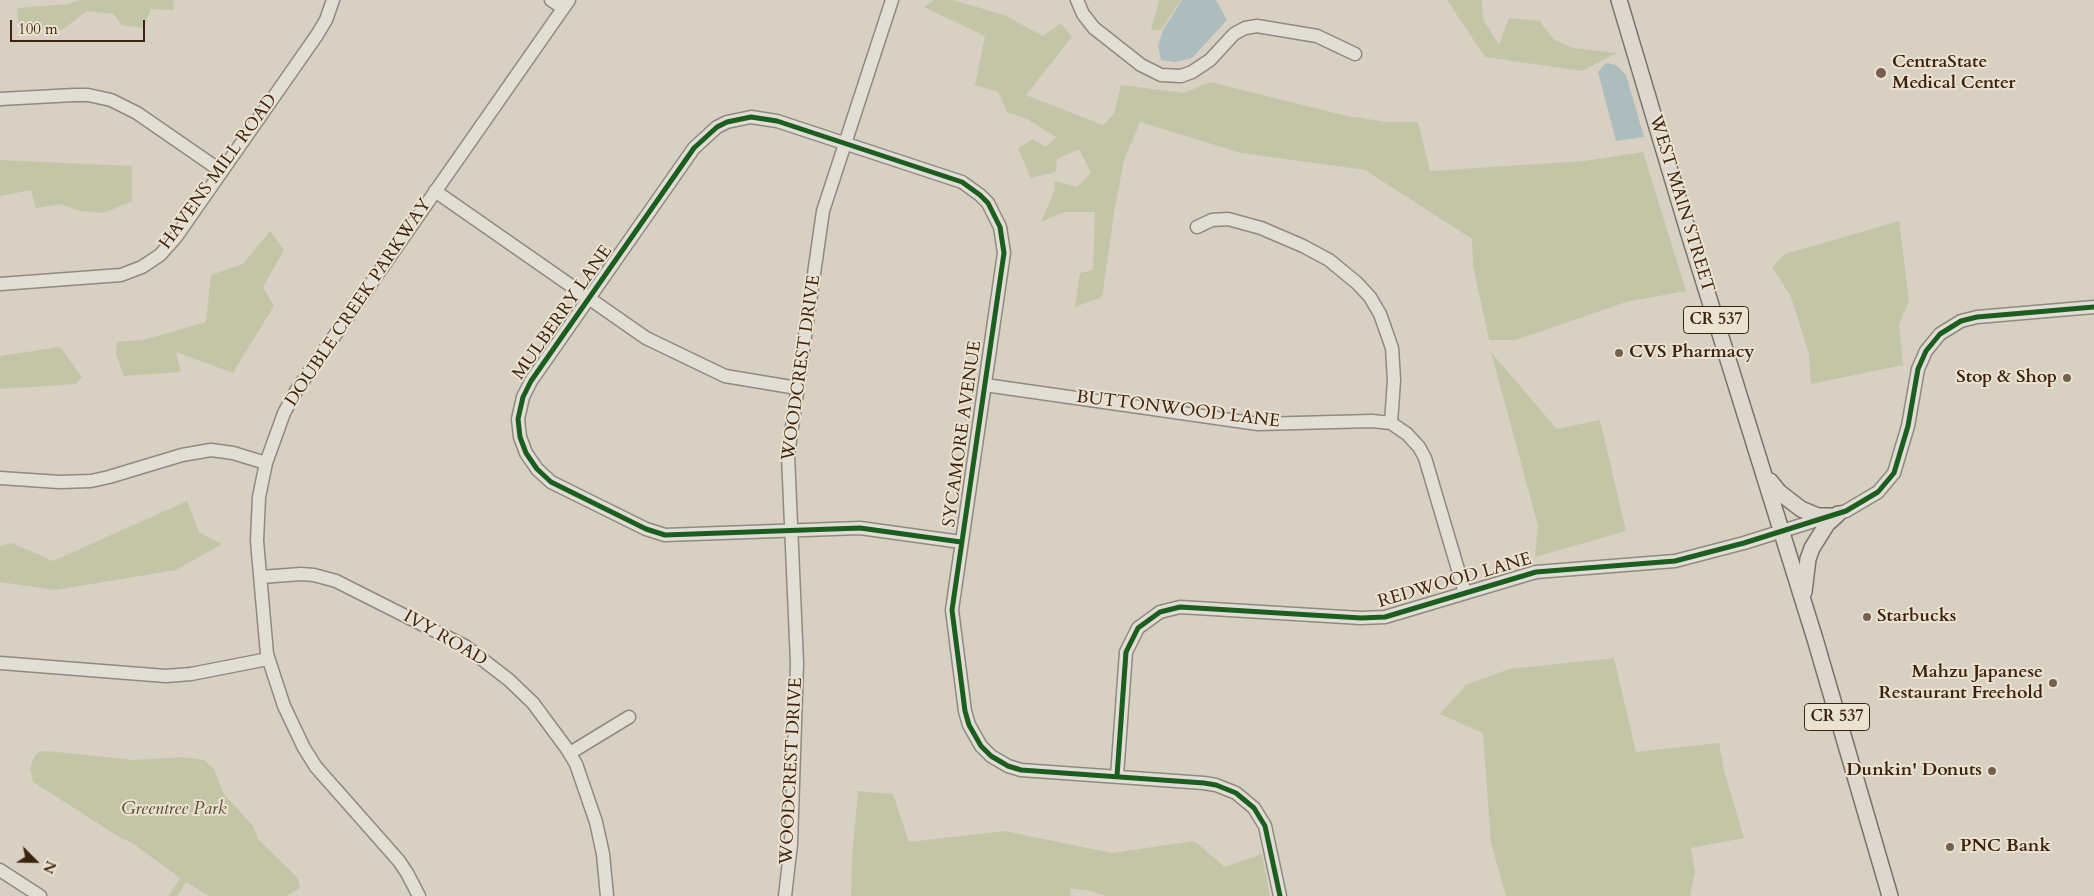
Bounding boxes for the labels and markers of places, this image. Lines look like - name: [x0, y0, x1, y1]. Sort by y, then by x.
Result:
- place label: CentraState Medical Center: [1892, 52, 2015, 94]
- marker: CentraState Medical Center: [1874, 66, 1888, 80]
- place label: CVS Pharmacy: [1629, 342, 1755, 364]
- marker: CVS Pharmacy: [1613, 347, 1625, 359]
- place label: Stop & Shop: [1956, 367, 2057, 389]
- marker: Stop & Shop: [2061, 372, 2073, 384]
- place label: Starbucks: [1877, 606, 1957, 628]
- marker: Starbucks: [1861, 611, 1873, 623]
- place label: Mahzu Japanese Restaurant Freehold: [1879, 662, 2043, 704]
- marker: Mahzu Japanese Restaurant Freehold: [2047, 677, 2059, 689]
- place label: Dunkin' Donuts: [1846, 760, 1982, 782]
- marker: Dunkin' Donuts: [1986, 765, 1998, 777]
- place label: PNC Bank: [1960, 836, 2051, 858]
- marker: PNC Bank: [1944, 841, 1956, 853]

